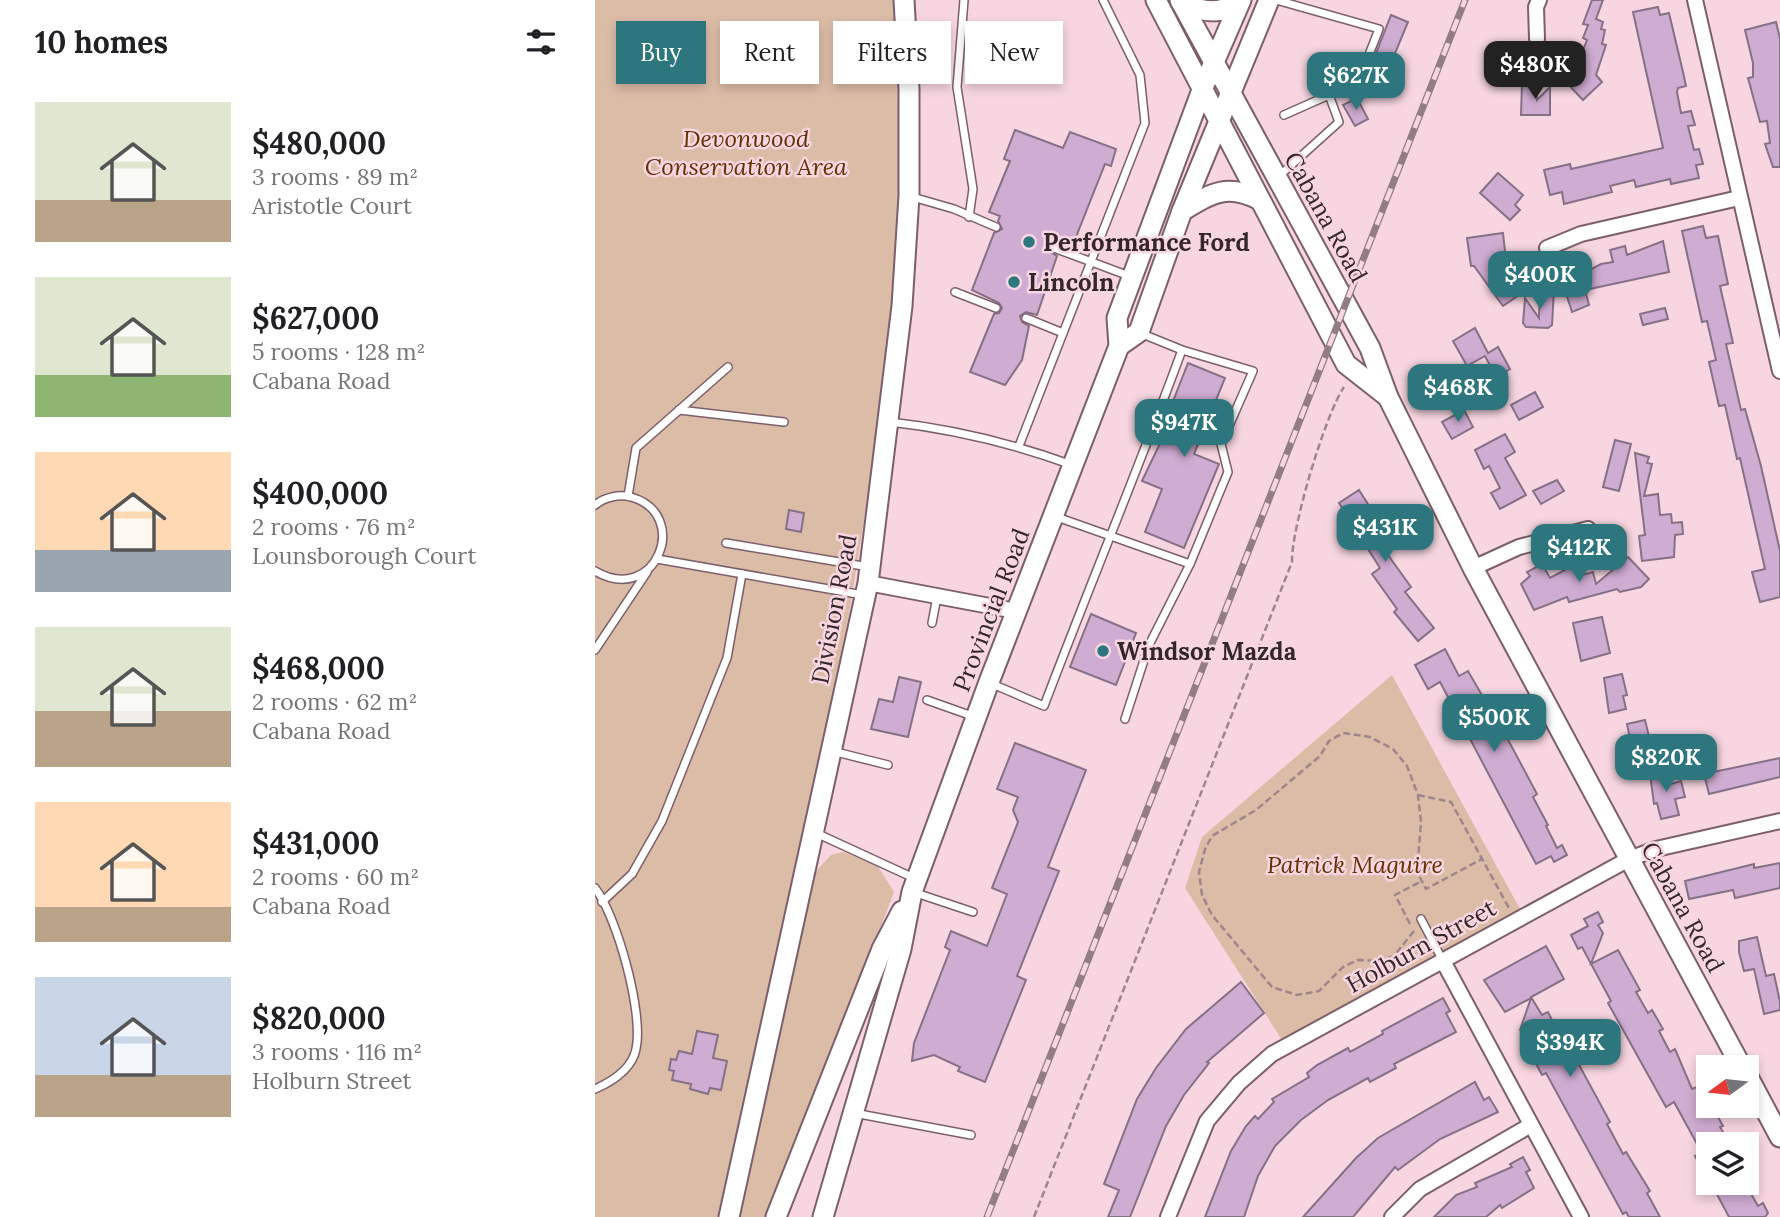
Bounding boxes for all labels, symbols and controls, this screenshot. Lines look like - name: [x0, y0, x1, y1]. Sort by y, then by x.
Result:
- chip: Buy: [616, 21, 706, 84]
- chip: Rent: [720, 21, 819, 84]
- chip: Filters: [833, 21, 951, 84]
- chip: New: [965, 21, 1063, 84]
- text: 10 homes: [35, 23, 168, 61]
- icon: filters: [522, 23, 560, 61]
- pin: $480K: [1486, 42, 1584, 101]
- text: $480K: [1500, 49, 1570, 78]
- pin: $627K: [1307, 52, 1405, 112]
- text: $627K: [1323, 60, 1389, 89]
- park label: Devonwood Conservation Area: [645, 123, 848, 182]
- text: $480,000: [252, 124, 386, 162]
- icon: home: [91, 130, 175, 214]
- street label: Cabana Road: [1277, 146, 1375, 288]
- text: 3 rooms · 89 m²: [252, 162, 418, 191]
- text: Aristotle Court: [252, 191, 412, 220]
- place label: Performance Ford: [1043, 227, 1250, 258]
- marker: Performance Ford: [1021, 234, 1037, 250]
- pin: $400K: [1491, 252, 1589, 311]
- text: $400K: [1504, 259, 1576, 288]
- place label: Lincoln: [1028, 267, 1114, 298]
- marker: Lincoln: [1006, 274, 1022, 290]
- text: $627,000: [252, 299, 379, 337]
- icon: home: [91, 305, 175, 389]
- text: 5 rooms · 128 m²: [252, 337, 425, 366]
- pin: $468K: [1409, 364, 1507, 424]
- text: Cabana Road: [252, 366, 390, 395]
- text: $468K: [1424, 372, 1492, 401]
- pin: $947K: [1135, 400, 1233, 459]
- text: $947K: [1151, 407, 1217, 436]
- text: $400,000: [252, 474, 388, 512]
- icon: home: [91, 480, 175, 564]
- pin: $431K: [1336, 504, 1434, 564]
- text: 2 rooms · 76 m²: [252, 512, 416, 541]
- text: $431K: [1353, 512, 1417, 541]
- street label: Provincial Road: [946, 524, 1036, 696]
- pin: $412K: [1530, 524, 1628, 584]
- street label: Division Road: [804, 531, 864, 687]
- text: $412K: [1547, 532, 1611, 561]
- text: Lounsborough Court: [252, 541, 476, 570]
- place label: Windsor Mazda: [1117, 636, 1297, 667]
- marker: Windsor Mazda: [1095, 643, 1111, 659]
- text: $468,000: [252, 649, 385, 687]
- icon: home: [91, 655, 175, 739]
- text: 2 rooms · 62 m²: [252, 687, 417, 716]
- pin: $500K: [1445, 694, 1543, 754]
- text: $500K: [1458, 702, 1530, 731]
- text: Cabana Road: [252, 716, 390, 745]
- pin: $820K: [1617, 734, 1715, 794]
- text: $820K: [1631, 742, 1701, 771]
- text: $431,000: [252, 824, 379, 862]
- icon: home: [91, 830, 175, 914]
- street label: Cabana Road: [1634, 836, 1732, 978]
- park label: Patrick Maguire: [1267, 849, 1443, 880]
- text: 2 rooms · 60 m²: [252, 862, 419, 891]
- text: Cabana Road: [252, 891, 390, 920]
- street label: Holburn Street: [1341, 892, 1502, 1000]
- text: $820,000: [252, 999, 386, 1037]
- icon: home: [91, 1005, 175, 1089]
- pin: $394K: [1521, 1020, 1619, 1079]
- text: $394K: [1536, 1027, 1604, 1056]
- text: 3 rooms · 116 m²: [252, 1037, 422, 1066]
- north arrow: [1696, 1055, 1759, 1118]
- map controls: [1696, 1055, 1759, 1195]
- text: Holburn Street: [252, 1066, 411, 1095]
- button: layers: [1696, 1132, 1759, 1195]

